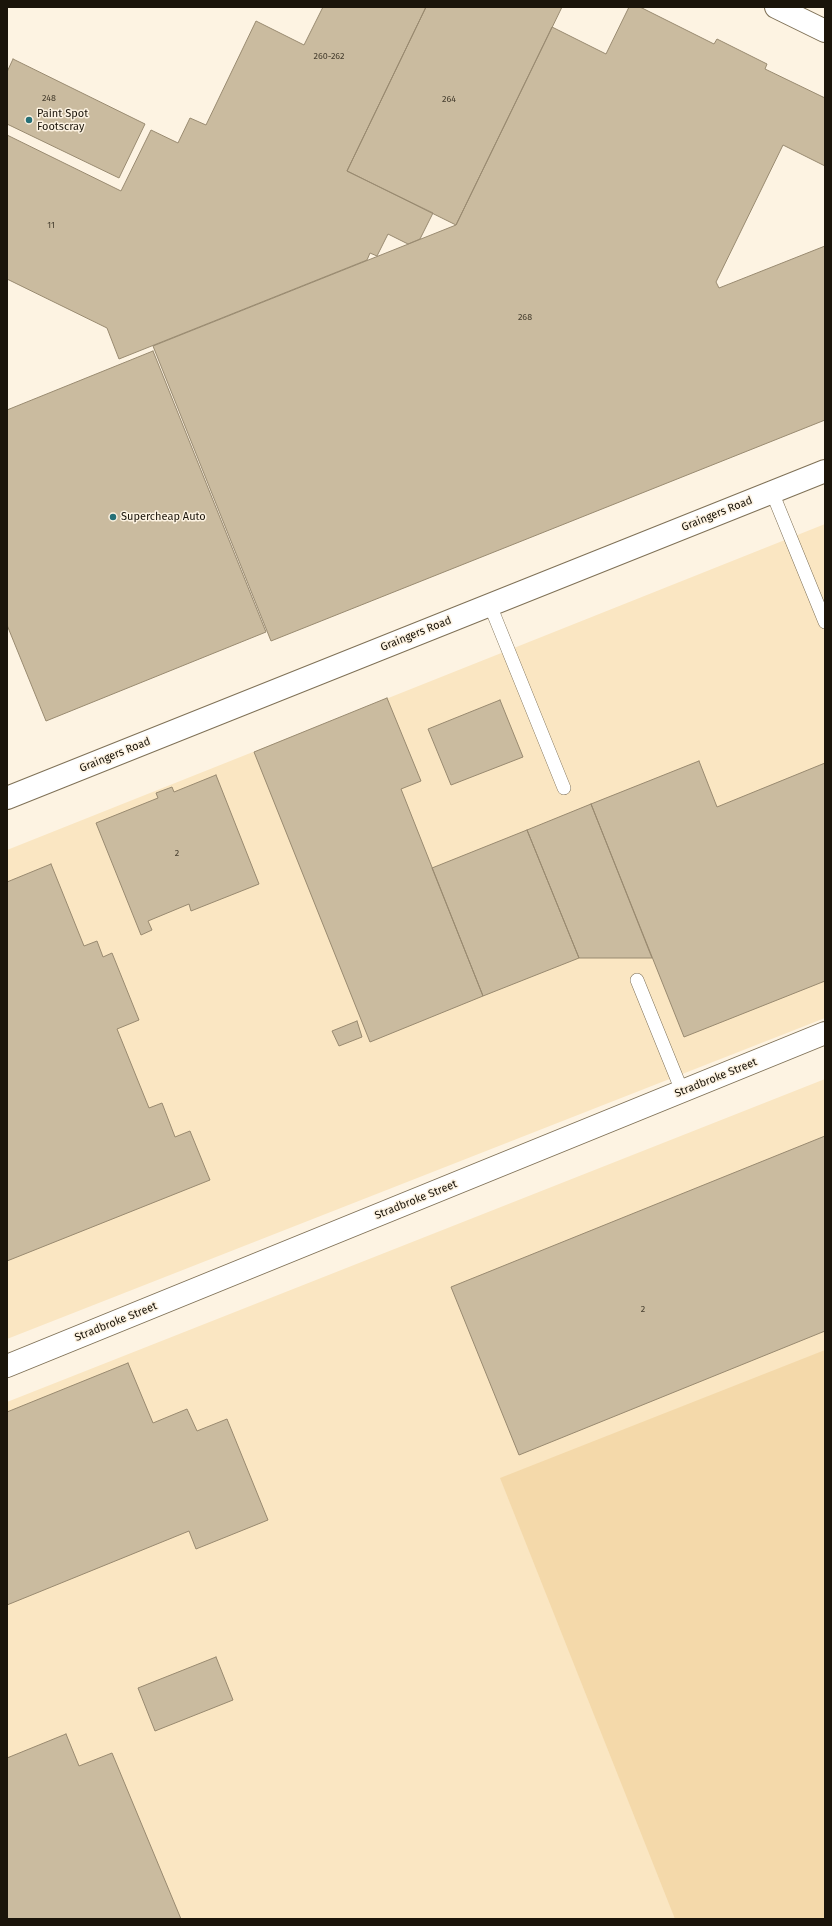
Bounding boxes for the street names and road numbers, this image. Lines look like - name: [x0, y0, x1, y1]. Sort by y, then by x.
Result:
- street label: Graingers Road: [680, 494, 754, 534]
- street label: Graingers Road: [379, 614, 453, 654]
- street label: Graingers Road: [78, 735, 152, 775]
- street label: Stradbroke Street: [673, 1055, 759, 1101]
- street label: Stradbroke Street: [373, 1177, 459, 1223]
- street label: Stradbroke Street: [73, 1299, 159, 1345]

